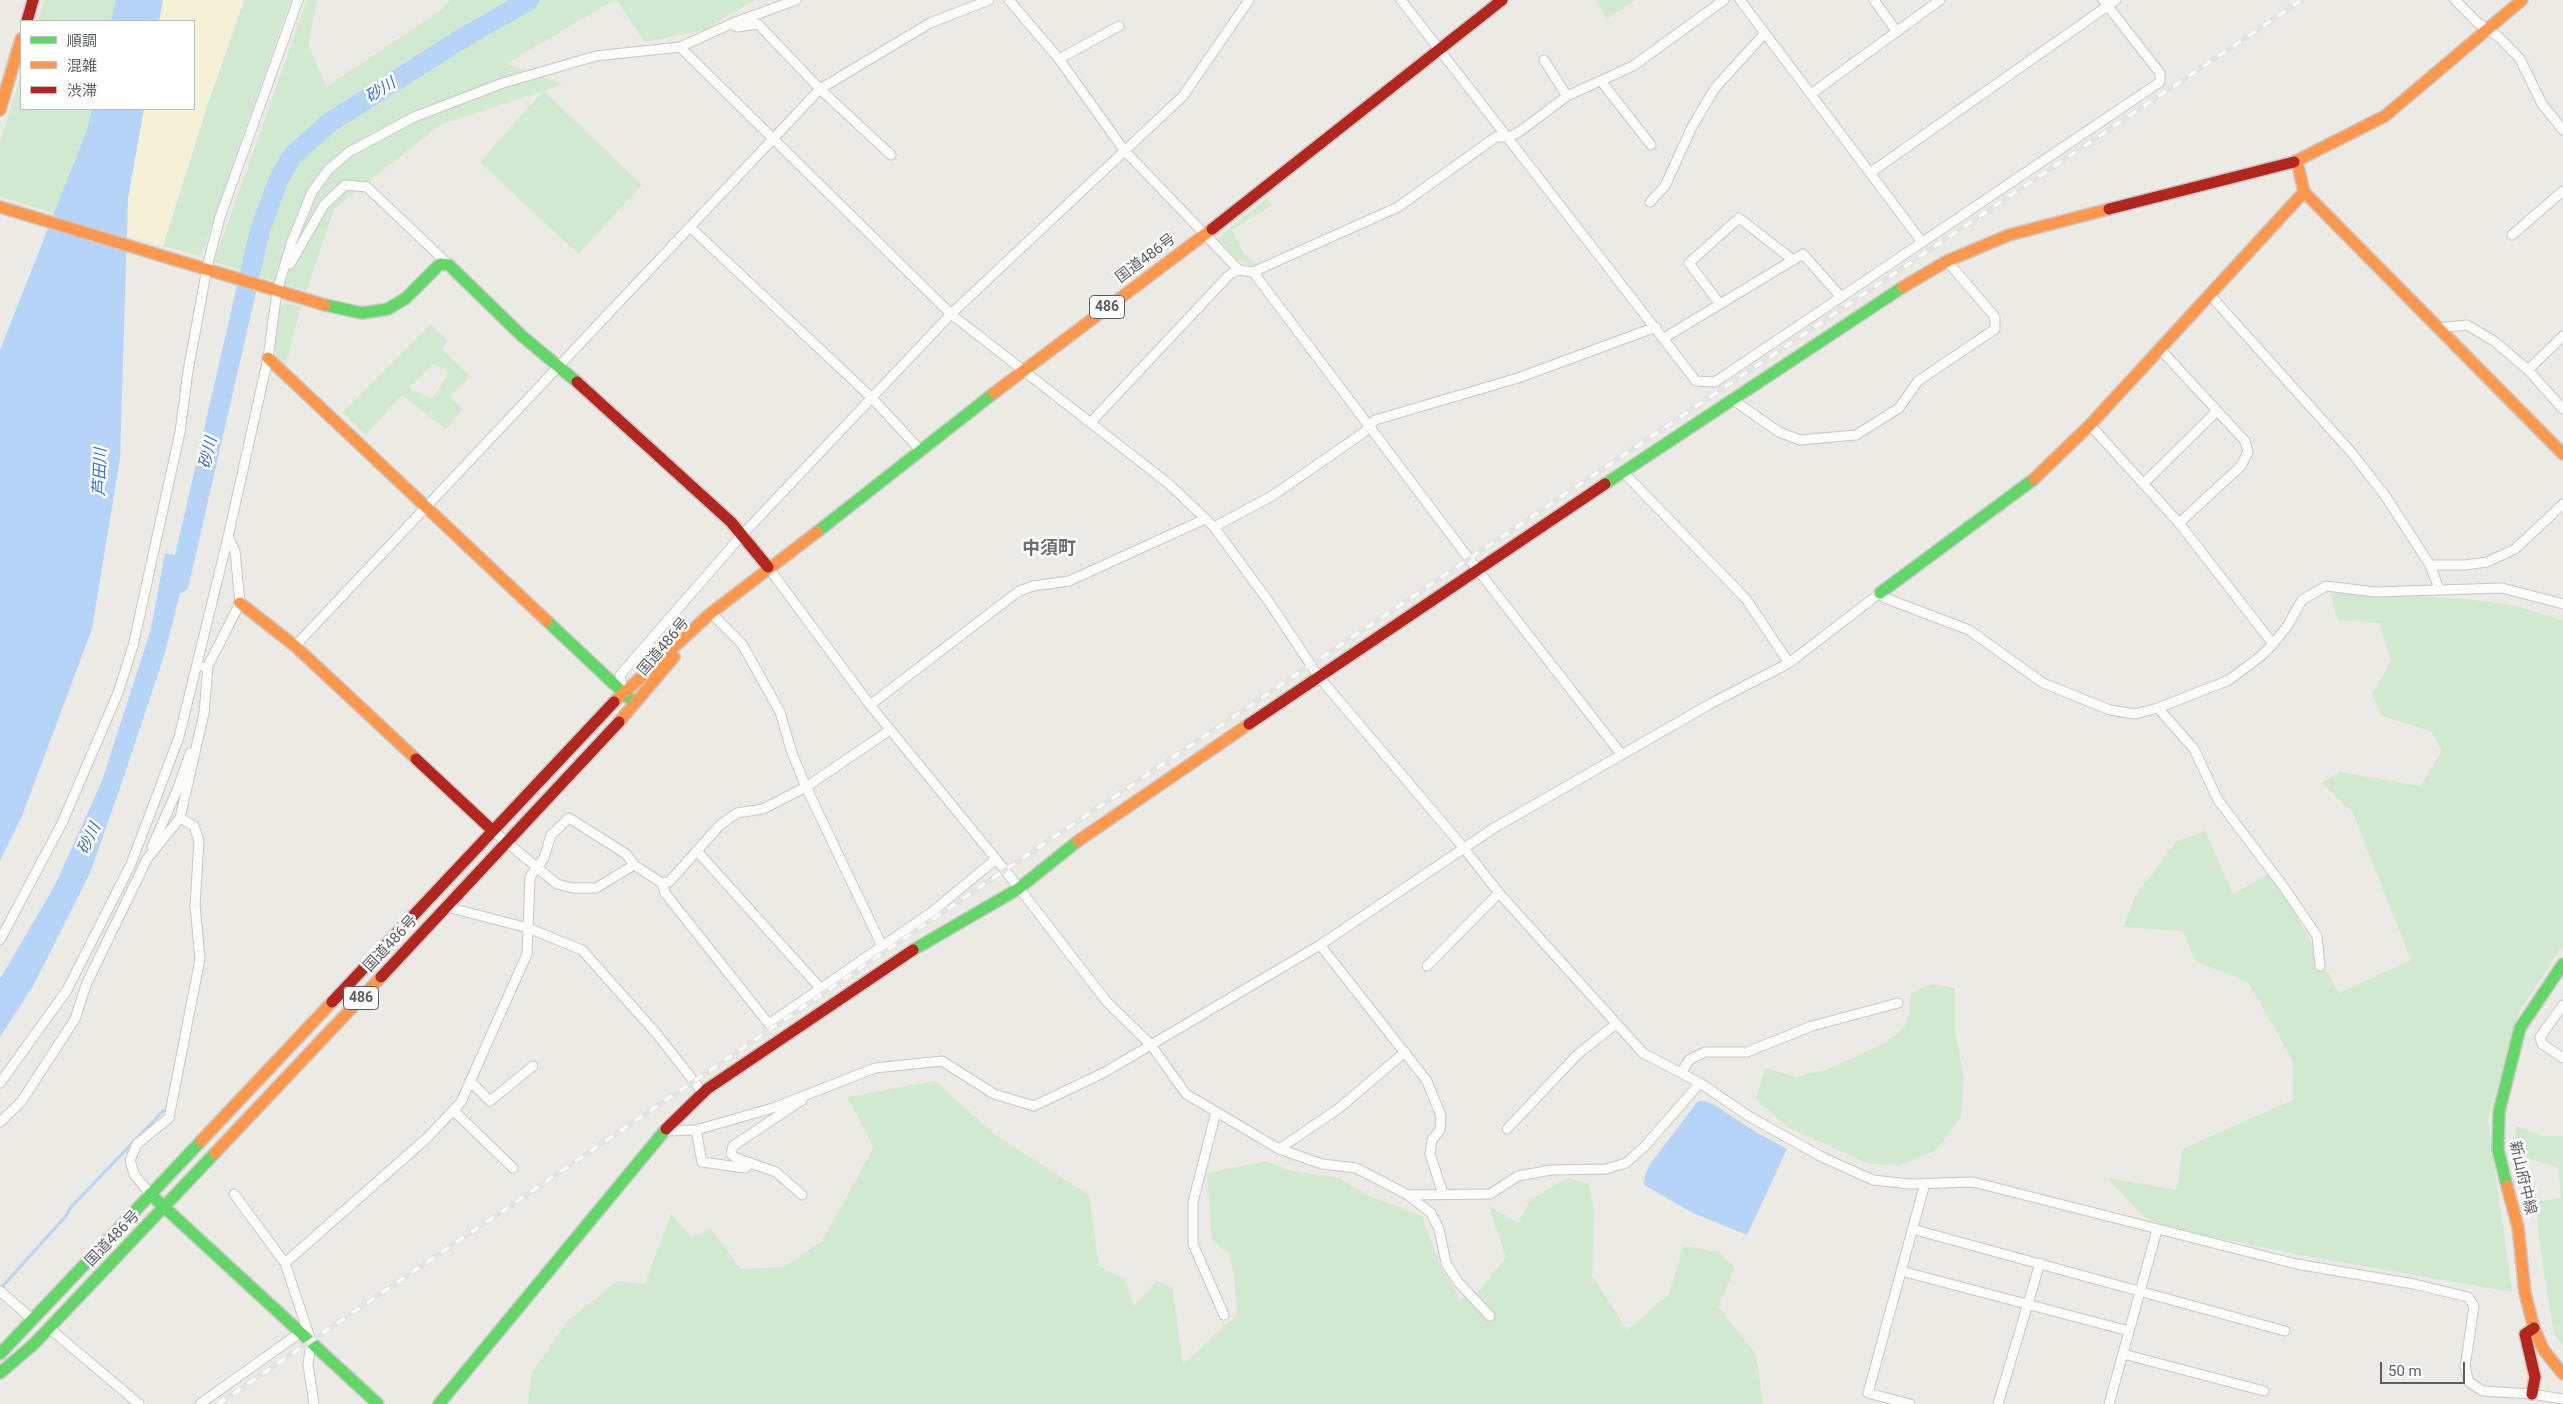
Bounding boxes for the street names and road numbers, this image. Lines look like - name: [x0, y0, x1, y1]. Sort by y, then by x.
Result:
- street label: 国道486号: [1113, 231, 1179, 287]
- road number: 486: [1090, 296, 1124, 318]
- street label: 国道486号: [635, 614, 693, 680]
- street label: 国道486号: [360, 912, 422, 976]
- road number: 486: [344, 986, 378, 1010]
- street label: 新山府中線: [2505, 1139, 2539, 1217]
- street label: 国道486号: [82, 1207, 144, 1271]

